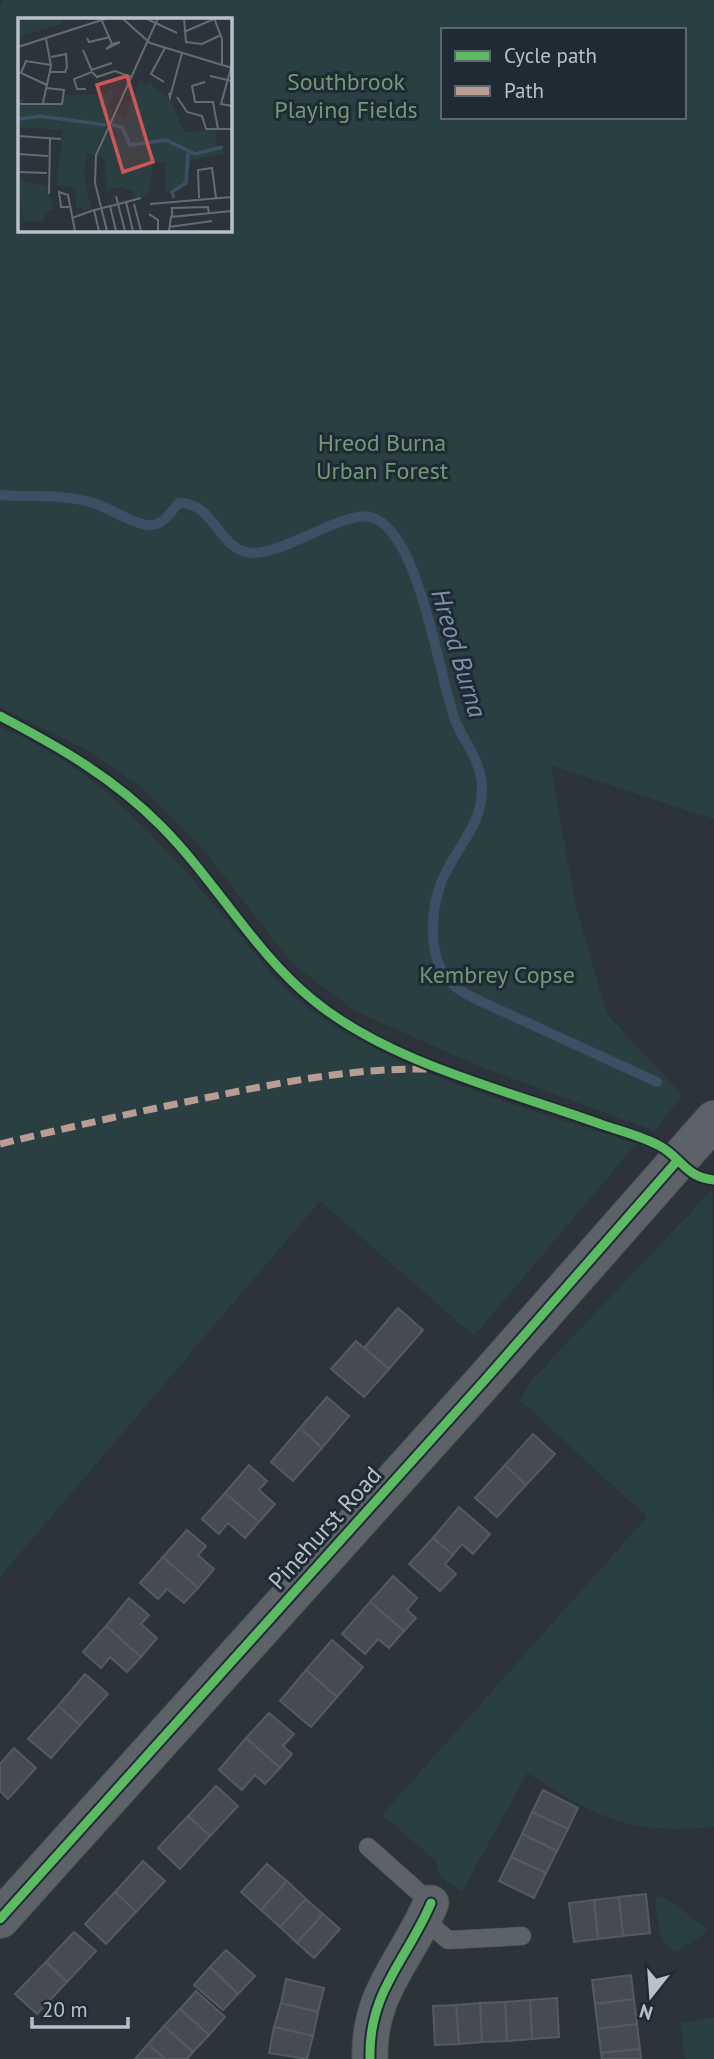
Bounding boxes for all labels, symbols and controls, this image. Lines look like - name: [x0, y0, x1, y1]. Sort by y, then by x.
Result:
- inset map: [18, 18, 231, 231]
- legend: [441, 28, 686, 119]
- text: Cycle path: [504, 42, 597, 69]
- park label: Southbrook Playing Fields: [274, 66, 418, 125]
- text: Path: [504, 77, 544, 104]
- park label: Hreod Burna Urban Forest: [316, 427, 448, 486]
- water label: Hreod Burna: [424, 585, 495, 721]
- park label: Kembrey Copse: [419, 959, 575, 990]
- street label: Pinehurst Road: [261, 1460, 388, 1596]
- north arrow: [616, 1961, 686, 2031]
- scale bar: [32, 1986, 128, 2030]
- text: 20 m: [42, 1996, 88, 2023]
- text: N: [637, 1999, 656, 2026]

